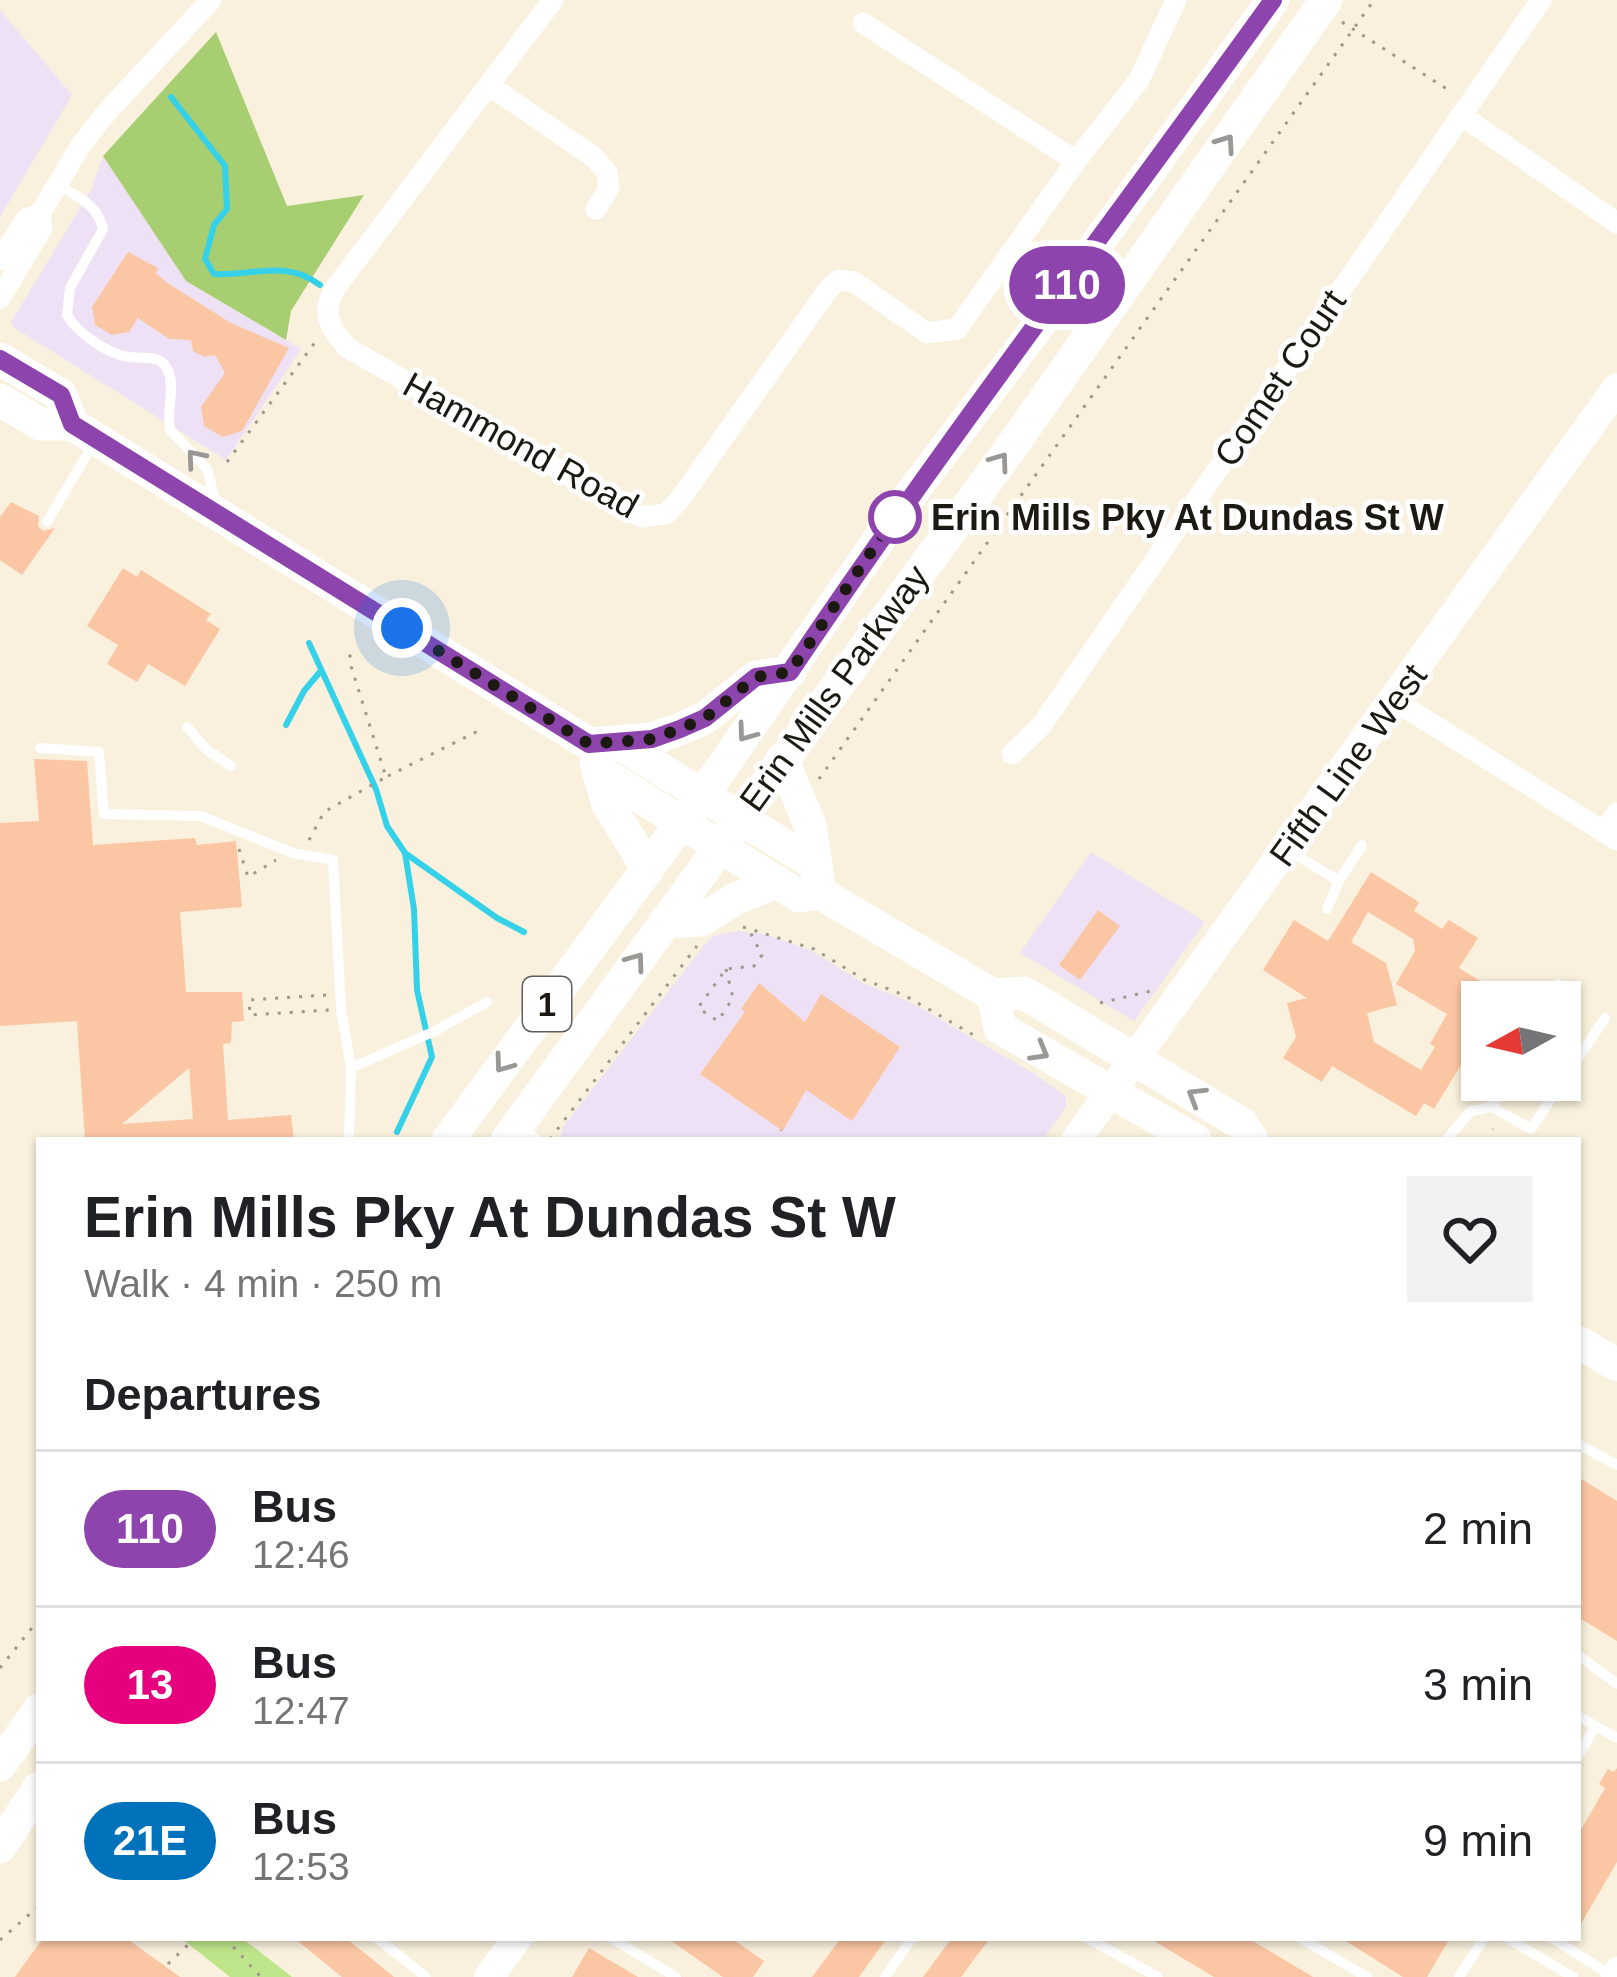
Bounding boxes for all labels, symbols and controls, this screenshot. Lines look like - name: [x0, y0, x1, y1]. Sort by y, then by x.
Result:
- one-way arrow: [1212, 134, 1234, 156]
- line badge: 110: [998, 246, 1136, 324]
- text: 110: [1033, 261, 1101, 308]
- street label: Comet Court: [1206, 282, 1354, 474]
- street label: Hammond Road: [396, 364, 646, 526]
- one-way arrow: [188, 450, 210, 472]
- one-way arrow: [986, 453, 1008, 474]
- marker: Erin Mills Pky At Dundas St W: [870, 492, 920, 542]
- place label: Erin Mills Pky At Dundas St W: [931, 497, 1444, 538]
- street label: Erin Mills Parkway: [731, 557, 937, 819]
- your location: [372, 598, 432, 658]
- street label: Fifth Line West: [1261, 656, 1435, 874]
- one-way arrow: [738, 720, 760, 742]
- one-way arrow: [622, 953, 644, 974]
- road number: 1: [523, 977, 571, 1031]
- north arrow: [1461, 981, 1581, 1101]
- map controls: [1461, 981, 1581, 1101]
- one-way arrow: [1027, 1037, 1049, 1060]
- one-way arrow: [496, 1051, 518, 1072]
- one-way arrow: [1187, 1088, 1209, 1110]
- button: heart: [1407, 1176, 1533, 1302]
- text: Erin Mills Pky At Dundas St W: [84, 1185, 896, 1249]
- text: Walk · 4 min · 250 m: [84, 1262, 442, 1305]
- text: Departures: [84, 1369, 322, 1420]
- text: Bus: [252, 1481, 337, 1532]
- text: 2 min: [1423, 1503, 1533, 1554]
- text: 110: [116, 1505, 184, 1552]
- text: 12:46: [252, 1533, 350, 1576]
- text: Bus: [252, 1637, 337, 1688]
- text: 3 min: [1423, 1659, 1533, 1710]
- text: 13: [127, 1661, 173, 1708]
- text: 12:47: [252, 1689, 350, 1732]
- text: Bus: [252, 1793, 337, 1844]
- text: 9 min: [1423, 1815, 1533, 1866]
- text: 21E: [113, 1817, 187, 1864]
- text: 12:53: [252, 1845, 350, 1888]

